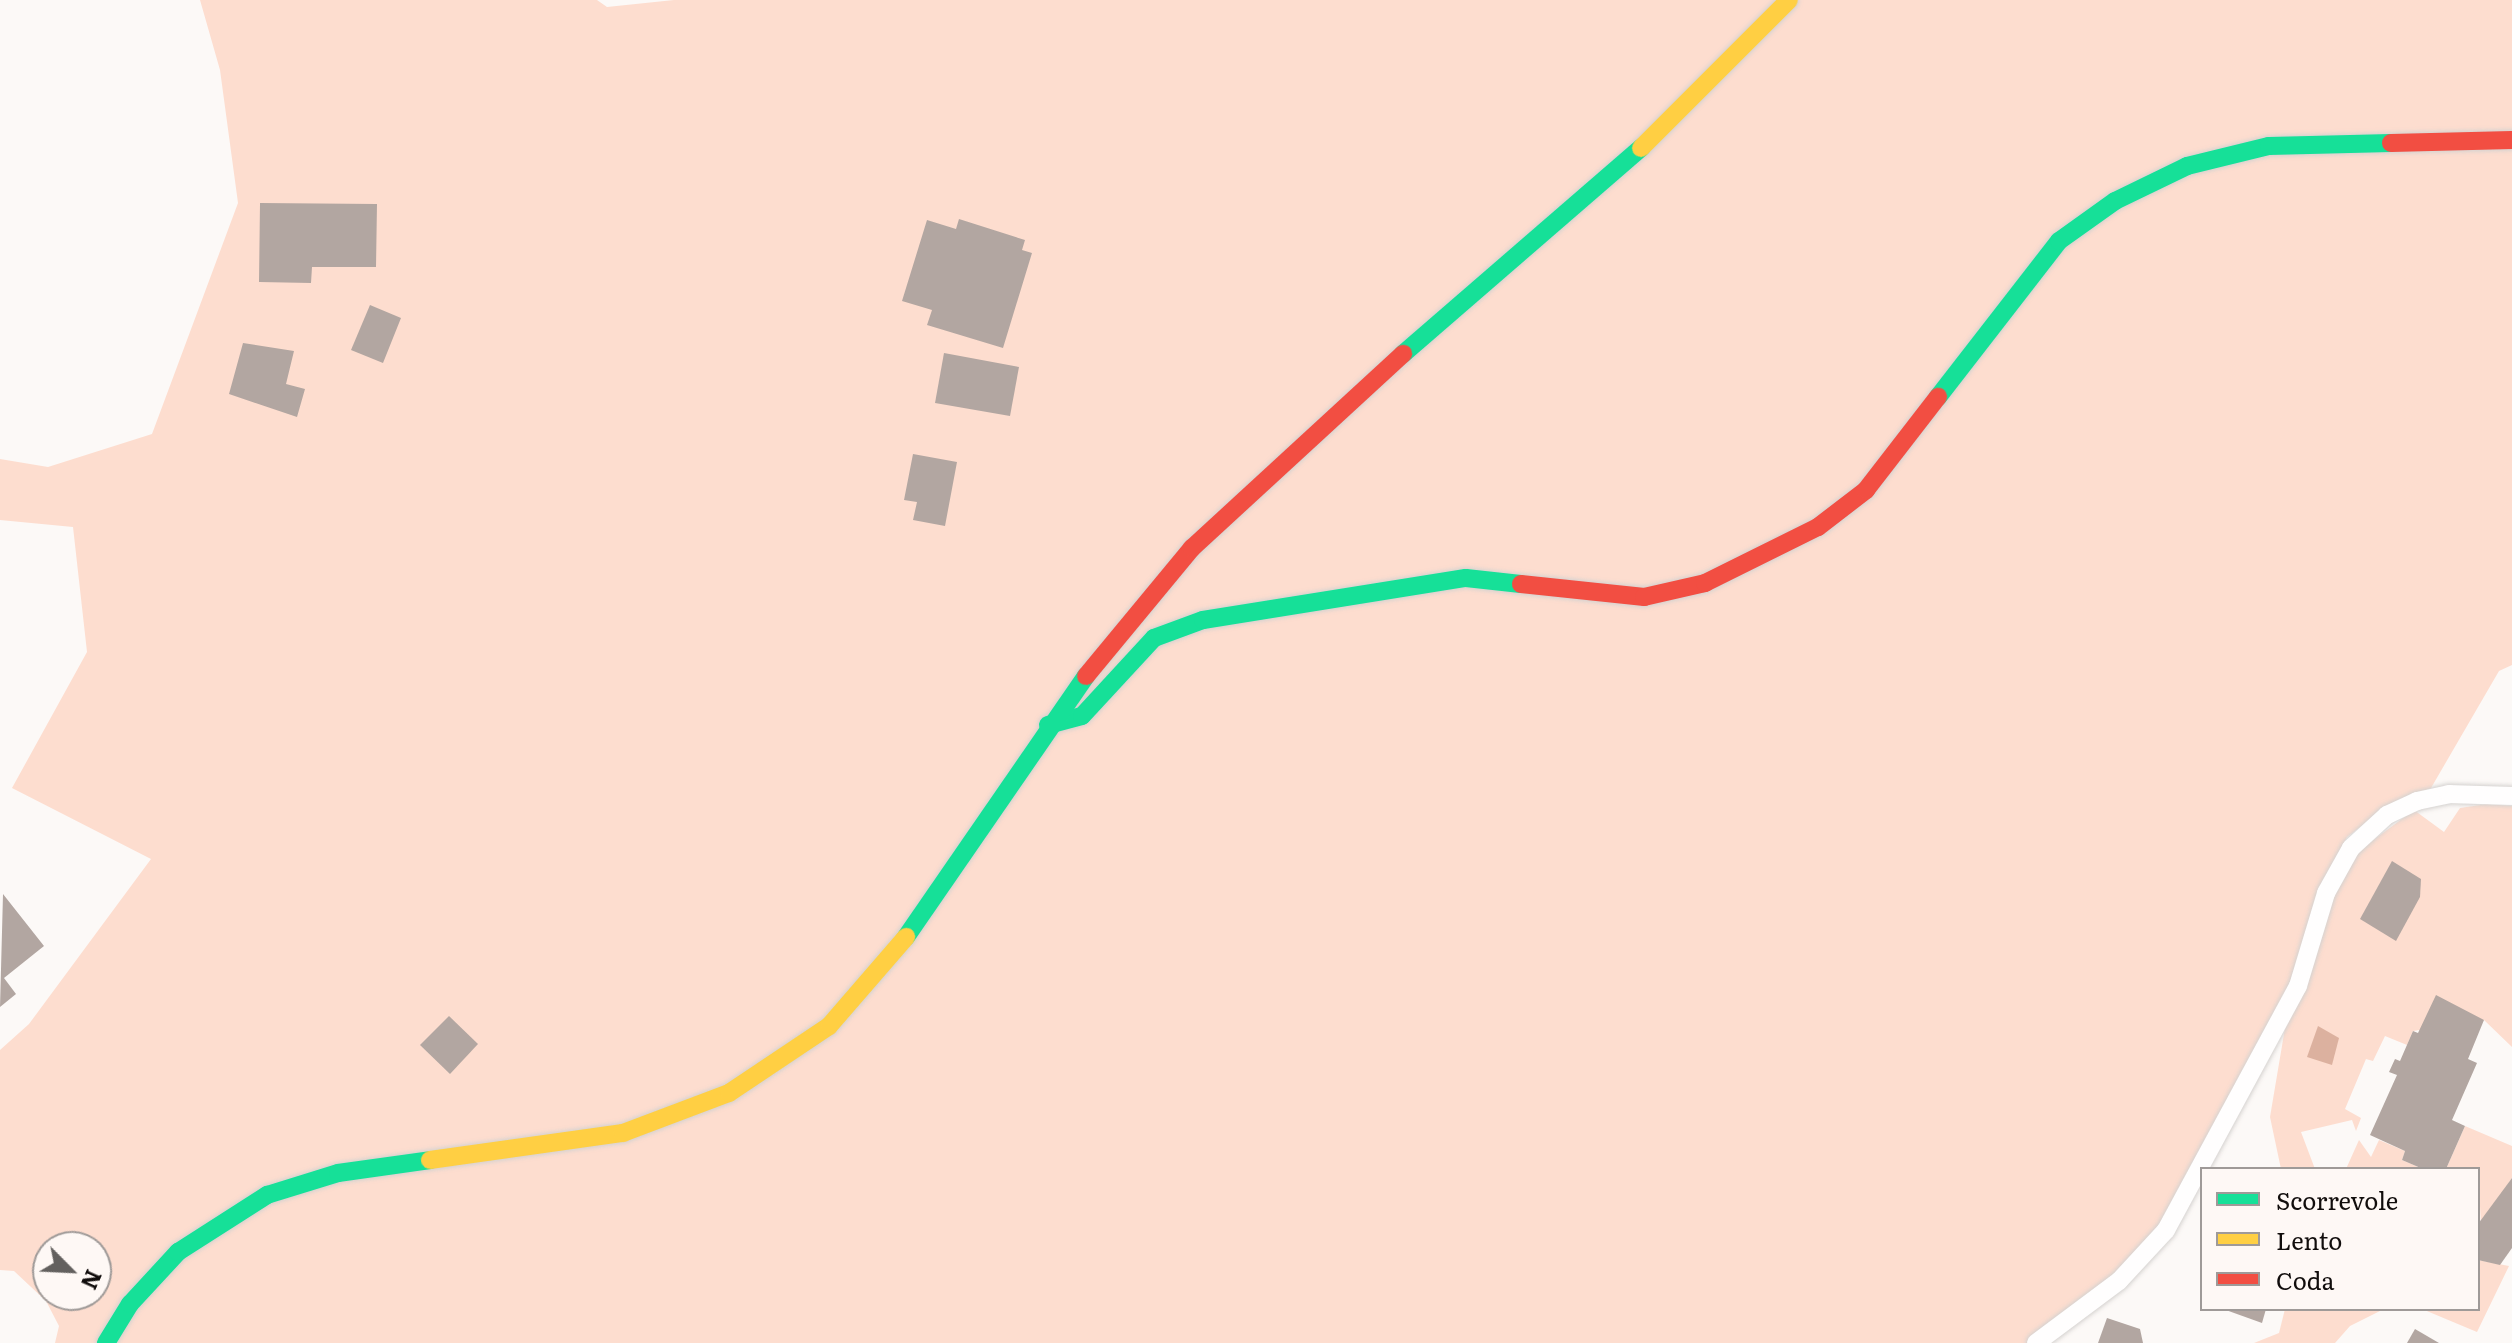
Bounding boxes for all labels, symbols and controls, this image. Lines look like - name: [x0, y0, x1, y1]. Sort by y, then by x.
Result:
- legend: [2200, 1167, 2480, 1311]
- text: Scorrevole: [2276, 1182, 2398, 1217]
- text: Lento: [2276, 1222, 2342, 1257]
- north arrow: [32, 1231, 112, 1311]
- text: Coda: [2276, 1262, 2334, 1297]
- text: N: [74, 1265, 111, 1295]

